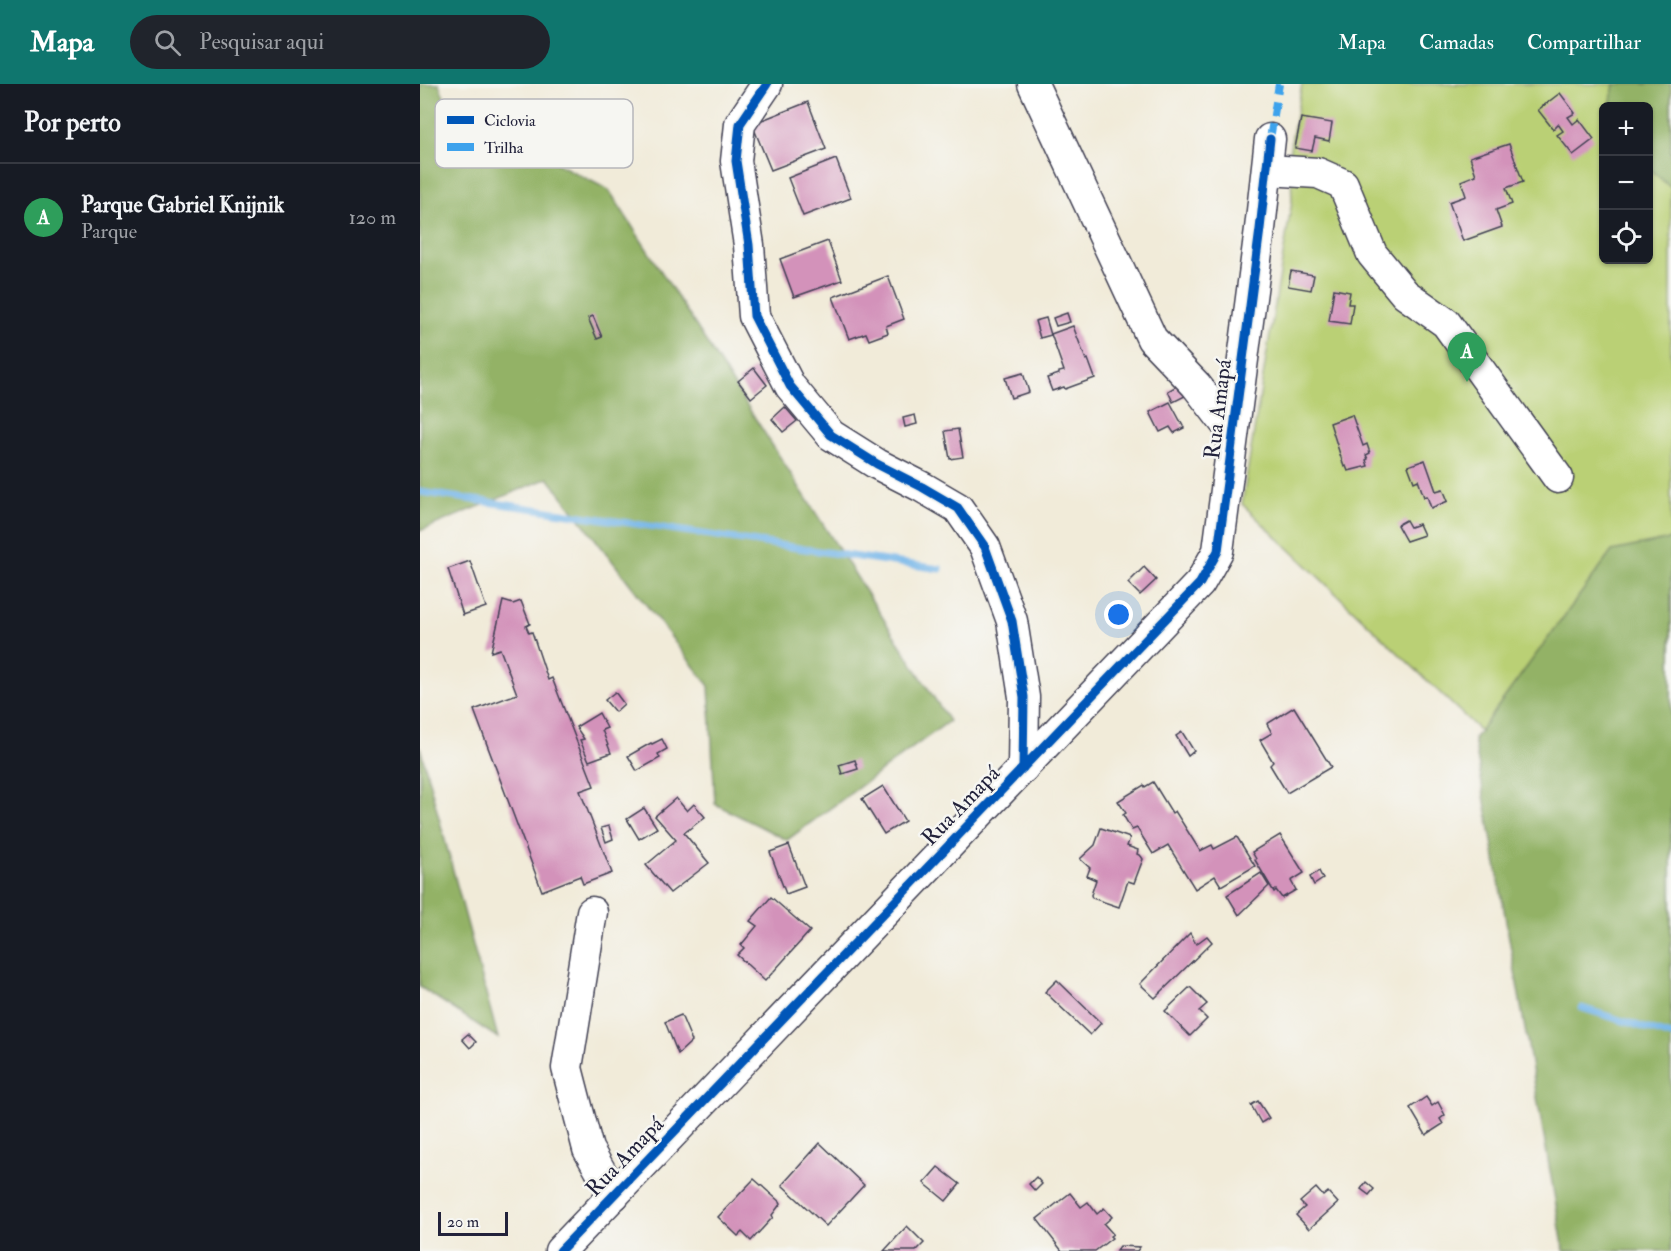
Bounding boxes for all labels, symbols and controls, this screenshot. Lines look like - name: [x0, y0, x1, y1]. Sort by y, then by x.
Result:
- search box: [130, 15, 550, 69]
- text: Mapa: [30, 25, 94, 60]
- icon: search: [151, 26, 184, 59]
- text: Pesquisar aqui: [199, 28, 324, 56]
- text: Mapa: [1338, 29, 1386, 56]
- text: Camadas: [1419, 29, 1494, 56]
- text: Compartilhar: [1527, 29, 1641, 56]
- legend: [435, 99, 633, 168]
- map controls: [1599, 102, 1653, 264]
- button: +: [1599, 102, 1653, 156]
- text: Por perto: [24, 107, 121, 139]
- text: Ciclovia: [484, 111, 536, 131]
- text: Trilha: [484, 138, 524, 158]
- button: −: [1599, 156, 1653, 210]
- text: Parque Gabriel Knijnik: [81, 191, 284, 219]
- text: A: [37, 205, 50, 230]
- text: 120 m: [349, 205, 396, 230]
- button: locate: [1599, 210, 1653, 264]
- text: Parque: [81, 219, 137, 244]
- pin: A: [1448, 332, 1486, 382]
- street label: Rua Amapá: [1198, 356, 1239, 461]
- your location: [1104, 600, 1133, 629]
- street label: Rua Amapá: [916, 759, 1007, 852]
- street label: Rua Amapá: [580, 1110, 671, 1203]
- scale bar: [438, 1209, 508, 1236]
- text: 20 m: [447, 1212, 479, 1232]

